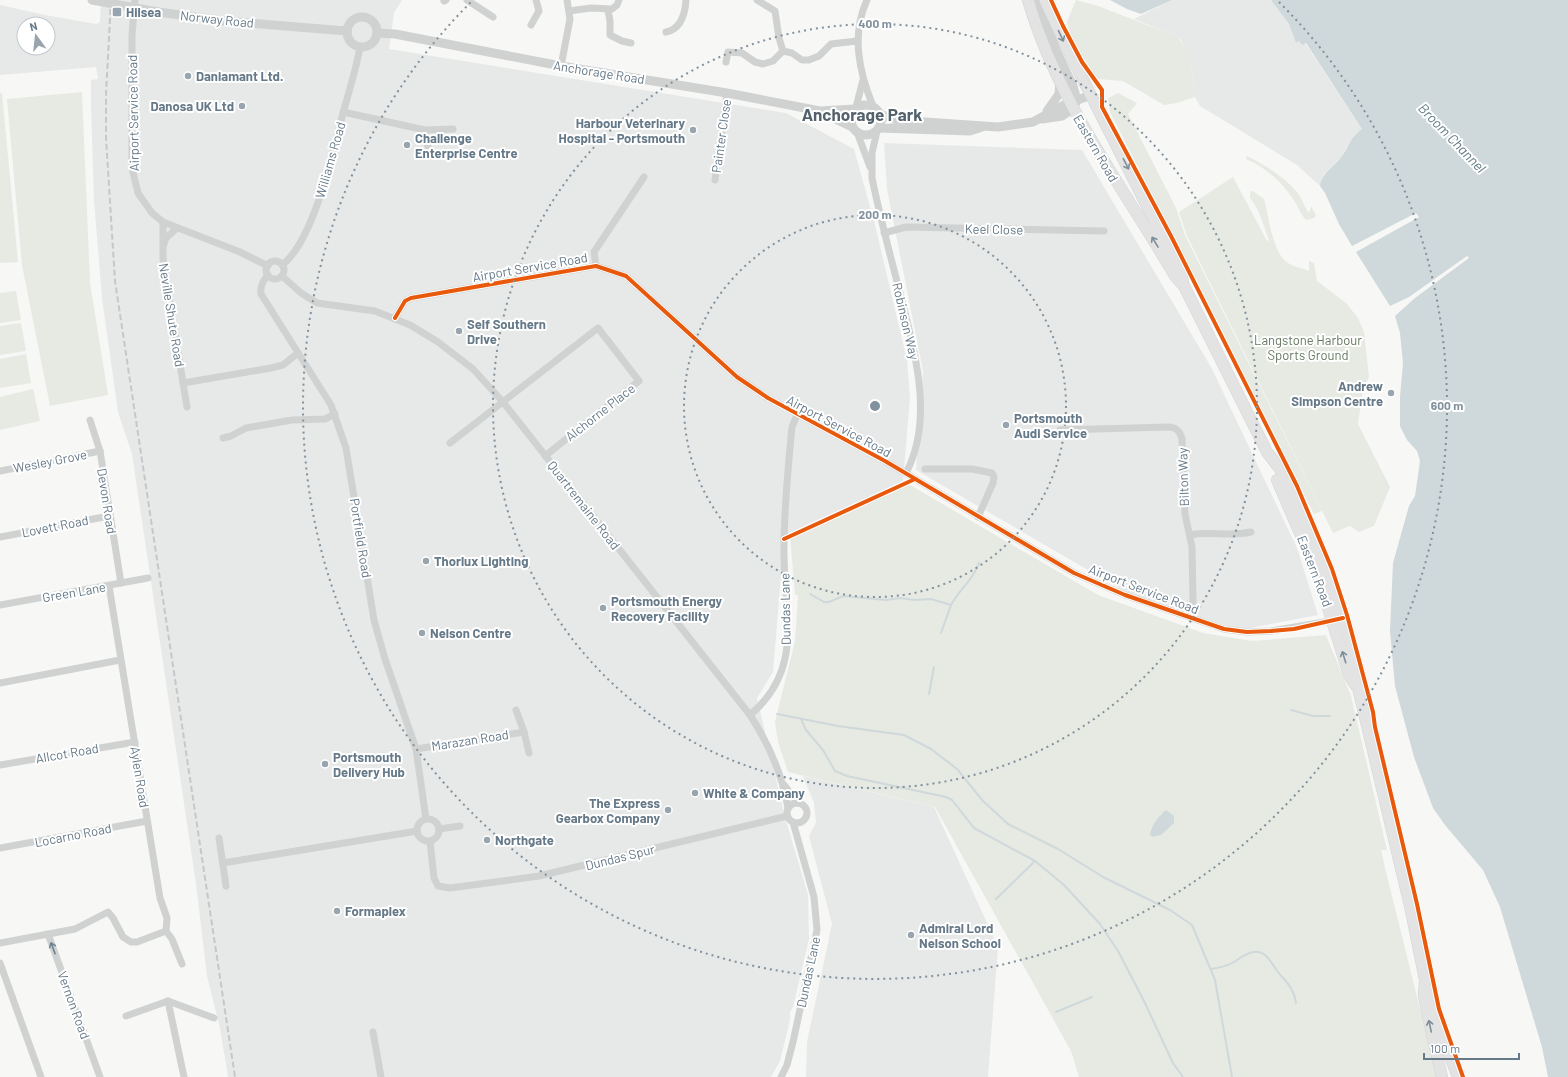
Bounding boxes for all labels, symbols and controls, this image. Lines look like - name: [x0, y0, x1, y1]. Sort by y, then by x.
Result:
- place label: Hilsea: [126, 4, 161, 20]
- marker: Hilsea: [111, 6, 123, 18]
- street label: Norway Road: [179, 7, 255, 31]
- north arrow: [16, 16, 56, 56]
- text: 400 m: [858, 16, 892, 30]
- text: N: [28, 19, 39, 33]
- one-way arrow: [1058, 29, 1066, 41]
- street label: Airport Service Road: [124, 55, 142, 171]
- street label: Anchorage Road: [552, 57, 646, 87]
- place label: Daniamant Ltd.: [196, 68, 283, 84]
- marker: Daniamant Ltd.: [183, 71, 193, 81]
- place label: Danosa UK Ltd: [151, 98, 234, 114]
- street label: Painter Close: [708, 98, 734, 174]
- water label: Broom Channel: [1415, 99, 1490, 176]
- marker: Danosa UK Ltd: [237, 101, 247, 111]
- district label: Anchorage Park: [802, 104, 922, 124]
- street label: Eastern Road: [1070, 111, 1122, 185]
- place label: Harbour Veterinary Hospital - Portsmouth: [559, 115, 685, 146]
- street label: Williams Road: [311, 120, 349, 200]
- marker: Harbour Veterinary Hospital - Portsmouth: [688, 125, 698, 135]
- place label: Challenge Enterprise Centre: [415, 130, 517, 161]
- marker: Challenge Enterprise Centre: [402, 140, 412, 150]
- one-way arrow: [1123, 158, 1130, 170]
- text: 200 m: [859, 207, 891, 221]
- street label: Keel Close: [965, 220, 1023, 238]
- one-way arrow: [1150, 236, 1158, 248]
- street label: Airport Service Road: [471, 249, 589, 285]
- street label: Neville Shute Road: [156, 262, 188, 368]
- street label: Robinson Way: [889, 281, 923, 361]
- place label: Self Southern Drive: [467, 316, 546, 347]
- marker: Self Southern Drive: [454, 326, 464, 336]
- park label: Langstone Harbour Sports Ground: [1254, 332, 1362, 363]
- place label: Andrew Simpson Centre: [1291, 378, 1383, 409]
- street label: Alchorne Place: [562, 380, 638, 444]
- marker: Andrew Simpson Centre: [1386, 388, 1396, 398]
- street label: Airport Service Road: [784, 392, 894, 460]
- text: 600 m: [1431, 398, 1463, 412]
- centre of rings: [868, 399, 882, 413]
- place label: Portsmouth Audi Service: [1014, 410, 1087, 441]
- marker: Portsmouth Audi Service: [1001, 420, 1011, 430]
- street label: Wesley Grove: [12, 446, 88, 476]
- street label: Bilton Way: [1174, 447, 1192, 507]
- street label: Quartremaine Road: [544, 457, 624, 553]
- street label: Devon Road: [94, 467, 120, 535]
- street label: Portfield Road: [347, 497, 375, 579]
- street label: Lovett Road: [20, 512, 90, 540]
- street label: Eastern Road: [1294, 533, 1336, 609]
- place label: Thorlux Lighting: [434, 553, 528, 569]
- marker: Thorlux Lighting: [421, 556, 431, 566]
- street label: Airport Service Road: [1087, 561, 1201, 617]
- street label: Dundas Lane: [776, 573, 794, 645]
- street label: Green Lane: [41, 579, 107, 605]
- place label: Portsmouth Energy Recovery Facility: [611, 593, 723, 624]
- marker: Portsmouth Energy Recovery Facility: [598, 603, 608, 613]
- place label: Nelson Centre: [430, 625, 511, 641]
- marker: Nelson Centre: [417, 628, 427, 638]
- one-way arrow: [1340, 651, 1347, 664]
- street label: Marazan Road: [430, 726, 510, 754]
- street label: Allcot Road: [34, 740, 100, 766]
- street label: Aylen Road: [127, 745, 153, 809]
- place label: Portsmouth Delivery Hub: [333, 749, 405, 780]
- marker: Portsmouth Delivery Hub: [320, 759, 330, 769]
- place label: White & Company: [703, 785, 805, 801]
- marker: White & Company: [690, 788, 700, 798]
- place label: The Express Gearbox Company: [556, 795, 660, 826]
- marker: The Express Gearbox Company: [663, 805, 673, 815]
- street label: Locarno Road: [33, 820, 113, 850]
- place label: Northgate: [495, 832, 554, 848]
- marker: Northgate: [482, 835, 492, 845]
- street label: Dundas Spur: [584, 841, 657, 873]
- place label: Formaplex: [345, 903, 406, 919]
- marker: Formaplex: [332, 906, 342, 916]
- place label: Admiral Lord Nelson School: [919, 920, 1001, 951]
- marker: Admiral Lord Nelson School: [906, 930, 916, 940]
- street label: Dundas Lane: [793, 935, 823, 1009]
- one-way arrow: [49, 943, 57, 955]
- street label: Vernon Road: [54, 969, 94, 1041]
- one-way arrow: [1425, 1019, 1433, 1032]
- scale bar: [1424, 1035, 1519, 1061]
- text: 100 m: [1430, 1041, 1460, 1055]

